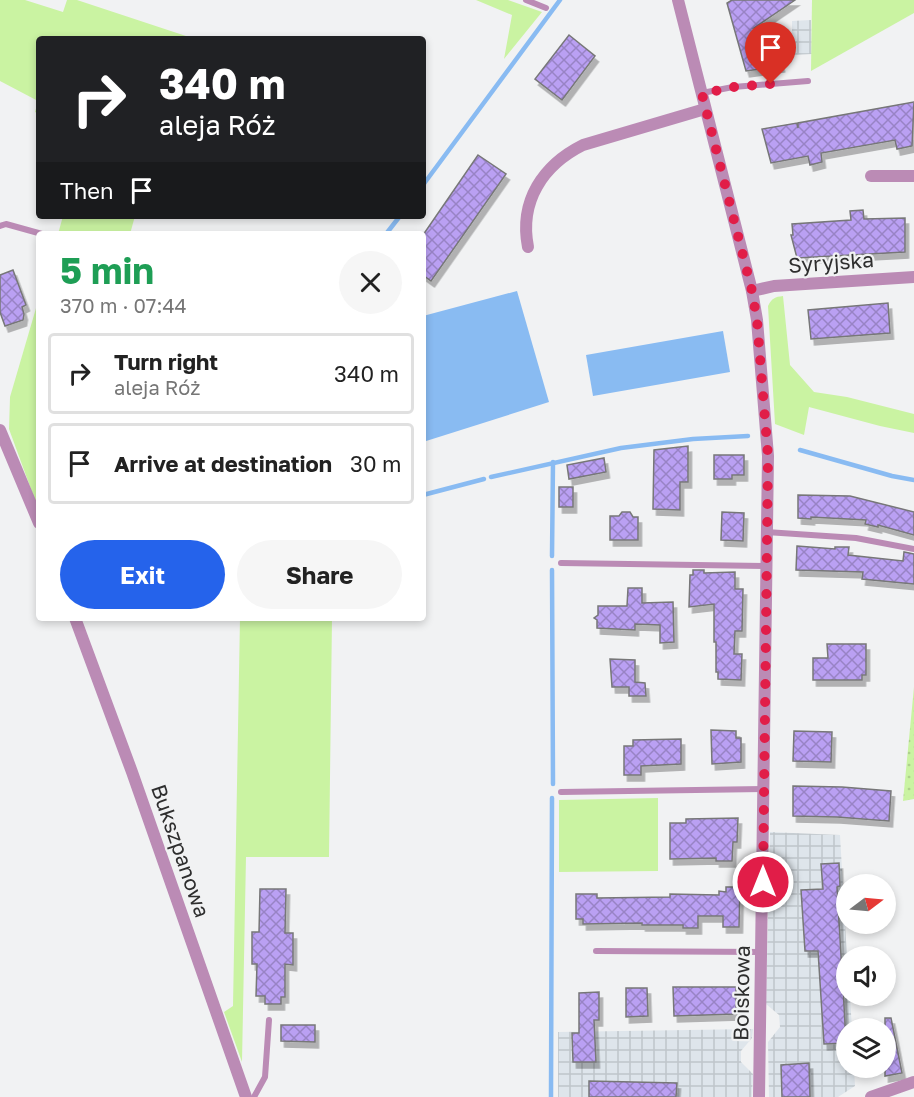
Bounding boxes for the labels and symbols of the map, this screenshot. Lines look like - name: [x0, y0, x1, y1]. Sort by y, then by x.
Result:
- pin: [745, 22, 796, 84]
- street label: Syryjska: [787, 246, 875, 278]
- street label: Bukszpanowa: [146, 781, 216, 921]
- position arrow: [731, 850, 795, 914]
- north arrow: [836, 874, 896, 934]
- street label: Boiskowa: [727, 945, 755, 1041]

